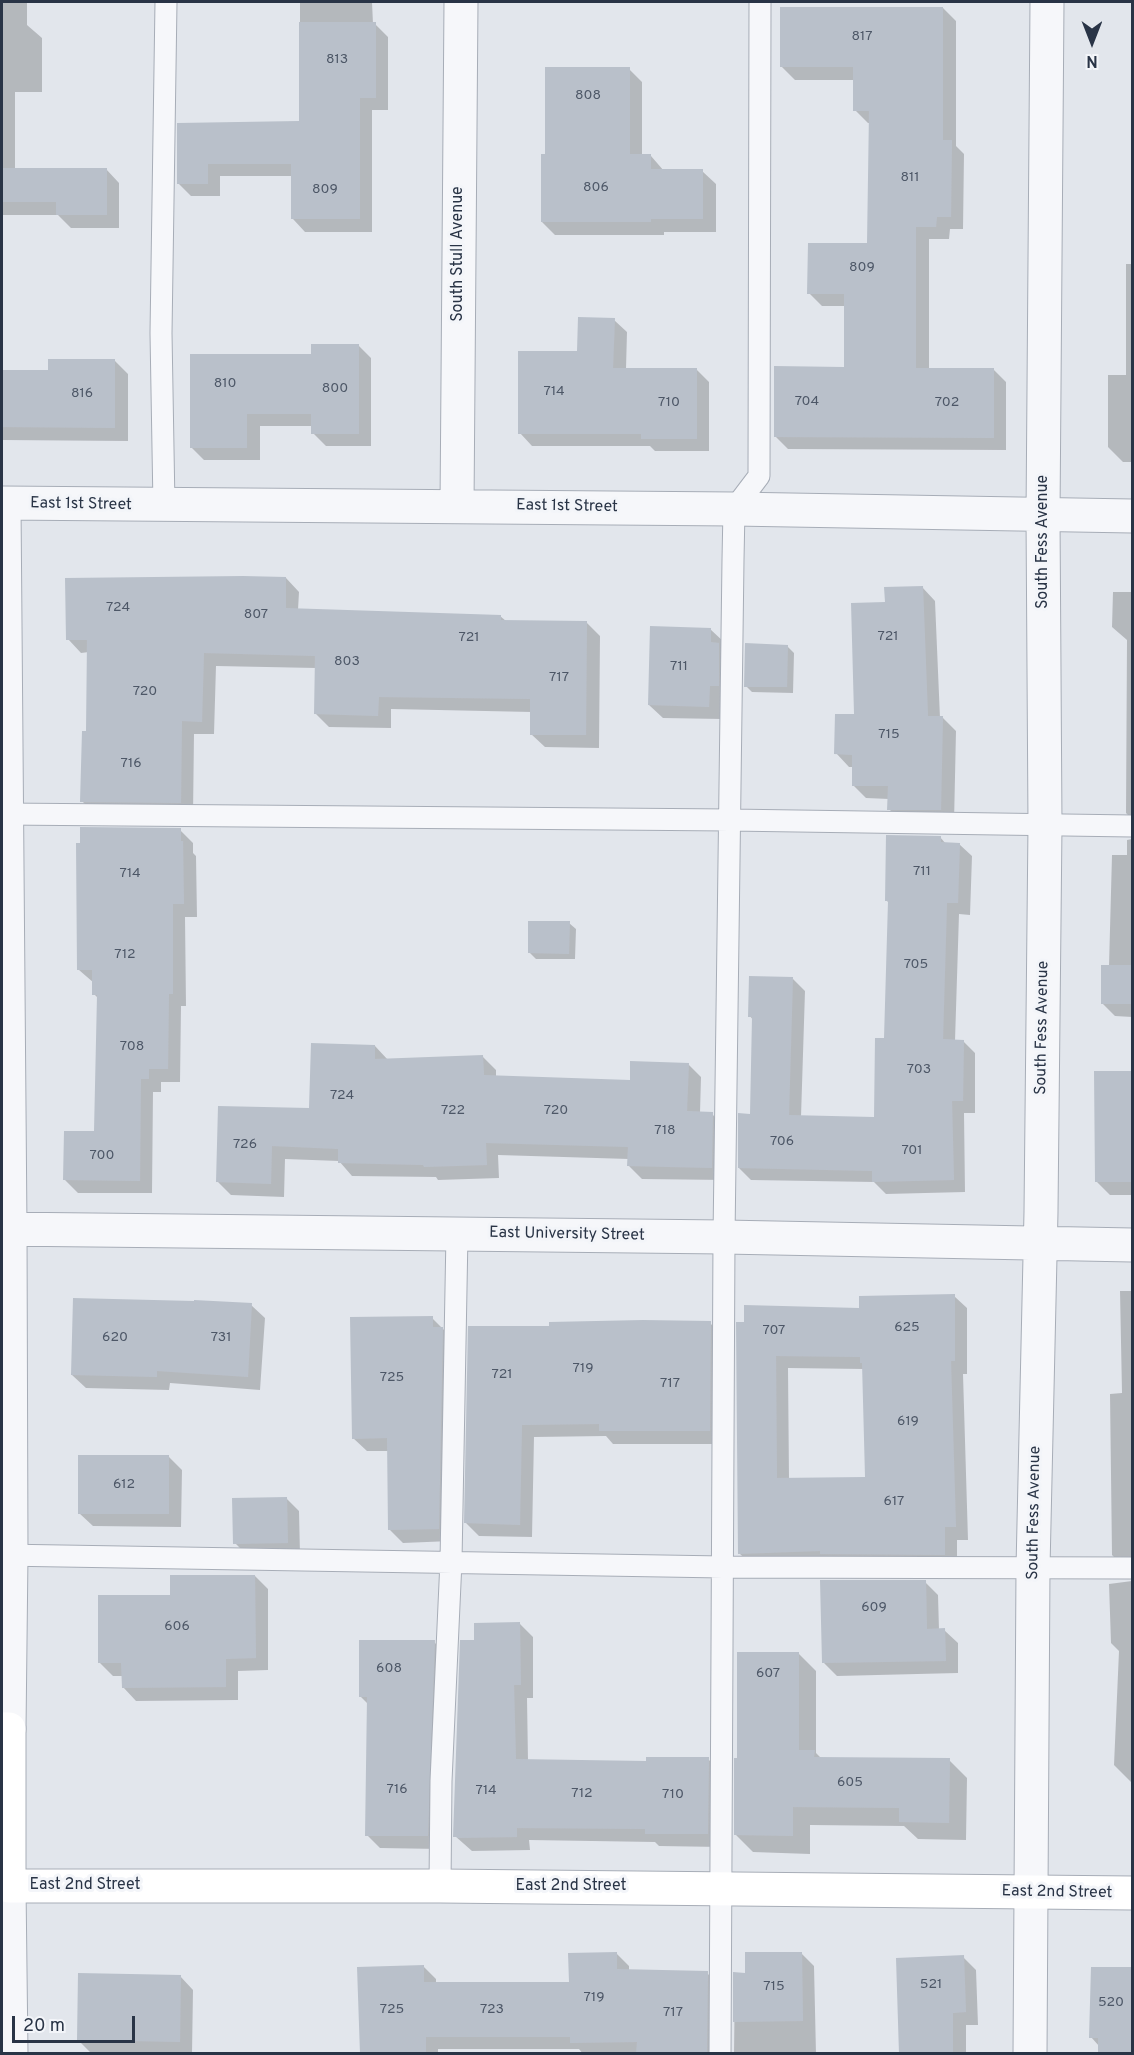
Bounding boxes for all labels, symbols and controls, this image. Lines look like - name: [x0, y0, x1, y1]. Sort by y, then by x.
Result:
- north arrow: [1062, 12, 1122, 72]
- house number: 817: [852, 29, 872, 45]
- text: N: [1086, 50, 1098, 70]
- house number: 813: [326, 52, 348, 68]
- house number: 808: [575, 88, 601, 104]
- house number: 811: [901, 170, 919, 186]
- house number: 806: [583, 180, 609, 196]
- house number: 809: [312, 182, 338, 198]
- street label: South Stull Avenue: [449, 186, 469, 322]
- house number: 809: [849, 260, 875, 276]
- house number: 810: [214, 376, 236, 392]
- house number: 800: [322, 381, 348, 397]
- house number: 714: [543, 384, 565, 400]
- house number: 816: [71, 386, 93, 402]
- house number: 704: [795, 394, 819, 410]
- house number: 710: [658, 395, 680, 411]
- house number: 702: [935, 395, 959, 411]
- street label: South Fess Avenue: [1034, 475, 1054, 609]
- street label: East 1st Street: [30, 495, 132, 515]
- street label: East 1st Street: [516, 497, 618, 517]
- house number: 724: [106, 600, 130, 616]
- house number: 807: [244, 607, 268, 623]
- house number: 721: [878, 629, 898, 645]
- house number: 721: [459, 630, 479, 646]
- house number: 803: [334, 654, 360, 670]
- house number: 711: [670, 659, 688, 675]
- house number: 717: [549, 670, 569, 686]
- house number: 720: [133, 684, 157, 700]
- house number: 715: [878, 727, 900, 743]
- house number: 716: [120, 756, 142, 772]
- house number: 711: [913, 864, 931, 880]
- house number: 714: [119, 866, 141, 882]
- house number: 712: [114, 947, 136, 963]
- house number: 705: [904, 957, 928, 973]
- street label: South Fess Avenue: [1032, 961, 1054, 1095]
- house number: 708: [120, 1039, 144, 1055]
- house number: 703: [907, 1062, 931, 1078]
- house number: 724: [330, 1088, 354, 1104]
- house number: 722: [441, 1103, 465, 1119]
- house number: 720: [544, 1103, 568, 1119]
- house number: 718: [654, 1123, 676, 1139]
- house number: 706: [770, 1134, 794, 1150]
- house number: 726: [233, 1137, 257, 1153]
- house number: 701: [901, 1143, 923, 1159]
- house number: 700: [90, 1148, 114, 1164]
- street label: East University Street: [489, 1224, 645, 1246]
- house number: 625: [894, 1320, 920, 1336]
- house number: 707: [763, 1323, 785, 1339]
- house number: 620: [102, 1330, 128, 1346]
- house number: 731: [211, 1330, 231, 1346]
- house number: 719: [572, 1361, 594, 1377]
- house number: 721: [492, 1367, 512, 1383]
- house number: 725: [380, 1370, 404, 1386]
- house number: 717: [660, 1376, 680, 1392]
- house number: 619: [897, 1414, 919, 1430]
- street label: South Fess Avenue: [1024, 1446, 1046, 1580]
- house number: 612: [113, 1477, 135, 1493]
- house number: 617: [884, 1494, 904, 1510]
- house number: 609: [861, 1600, 887, 1616]
- house number: 606: [164, 1619, 190, 1635]
- house number: 608: [376, 1661, 402, 1677]
- house number: 607: [756, 1666, 780, 1682]
- house number: 605: [837, 1775, 863, 1791]
- house number: 716: [386, 1782, 408, 1798]
- house number: 714: [475, 1783, 497, 1799]
- house number: 712: [571, 1786, 593, 1802]
- house number: 710: [662, 1787, 684, 1803]
- street label: East 2nd Street: [30, 1876, 140, 1896]
- street label: East 2nd Street: [516, 1877, 626, 1897]
- street label: East 2nd Street: [1001, 1882, 1113, 1904]
- house number: 521: [920, 1977, 942, 1993]
- house number: 715: [763, 1979, 785, 1995]
- house number: 719: [583, 1990, 605, 2006]
- house number: 520: [1098, 1995, 1124, 2011]
- house number: 725: [380, 2002, 404, 2018]
- house number: 723: [480, 2002, 504, 2018]
- scale bar: [15, 2004, 138, 2042]
- house number: 717: [663, 2005, 683, 2021]
- text: 20 m: [23, 2015, 65, 2038]

